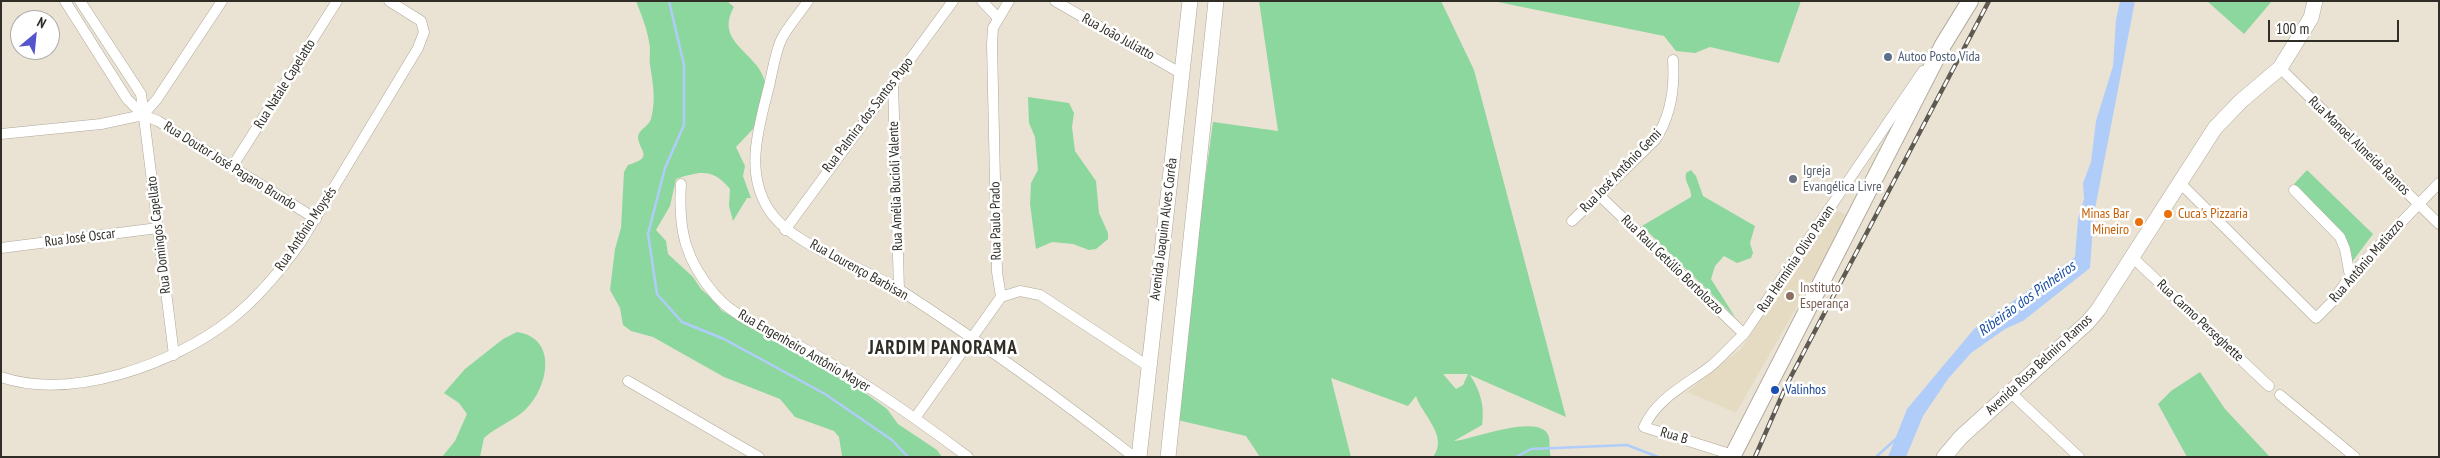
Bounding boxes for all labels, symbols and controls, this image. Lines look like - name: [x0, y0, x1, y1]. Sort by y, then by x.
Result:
- north arrow: [10, 10, 60, 60]
- street label: Rua João Juliatto: [1079, 10, 1157, 64]
- scale bar: [2270, 10, 2401, 42]
- text: N: [34, 13, 49, 32]
- text: 100 m: [2276, 19, 2309, 38]
- street label: Rua Natale Capelatto: [251, 36, 319, 132]
- place label: Autoo Posto Vida: [1898, 49, 1980, 65]
- marker: Autoo Posto Vida: [1882, 51, 1894, 63]
- street label: Rua Palmira dos Santos Pupo: [819, 54, 917, 176]
- street label: Rua Manoel Almeida Ramos: [2305, 93, 2413, 199]
- street label: Rua Doutor José Pagano Brundo: [160, 118, 300, 214]
- street label: Rua Amélia Bucioli Valente: [885, 121, 907, 251]
- street label: Rua José Antônio Gemi: [1577, 126, 1665, 216]
- street label: Avenida Joaquim Alves Corrêa: [1147, 157, 1181, 301]
- place label: Igreja Evangélica Livre: [1803, 163, 1882, 196]
- marker: Igreja Evangélica Livre: [1787, 173, 1799, 185]
- street label: Rua Domingos Capellato: [143, 175, 175, 295]
- street label: Rua Paulo Prado: [987, 181, 1005, 261]
- street label: Rua Antônio Moysés: [272, 184, 340, 274]
- street label: Rua Hermínia Olivo Pavan: [1754, 202, 1838, 316]
- place label: Minas Bar Mineiro: [2082, 206, 2129, 238]
- place label: Cuca's Pizzaria: [2178, 206, 2248, 222]
- marker: Cuca's Pizzaria: [2162, 208, 2174, 220]
- street label: Rua Raul Getúlio Bortolozzo: [1617, 212, 1727, 318]
- marker: Minas Bar Mineiro: [2133, 216, 2145, 228]
- street label: Rua Antônio Matiazzo: [2326, 216, 2408, 306]
- street label: Rua José Oscar: [44, 225, 116, 251]
- street label: Rua Lourenço Barbisan: [807, 236, 911, 304]
- water label: Ribeirão dos Pinheiros: [1975, 258, 2079, 340]
- street label: Rua Carmo Perseghette: [2153, 277, 2247, 365]
- place label: Instituto Esperança: [1800, 280, 1849, 312]
- marker: Instituto Esperança: [1784, 290, 1796, 302]
- street label: Rua Engenheiro Antônio Mayer: [735, 306, 873, 396]
- street label: Avenida Rosa Belmiro Ramos: [1982, 311, 2096, 419]
- district label: JARDIM PANORAMA: [866, 338, 1020, 360]
- place label: Valinhos: [1785, 382, 1826, 398]
- marker: Valinhos: [1769, 384, 1781, 396]
- street label: Rua B: [1658, 424, 1690, 448]

